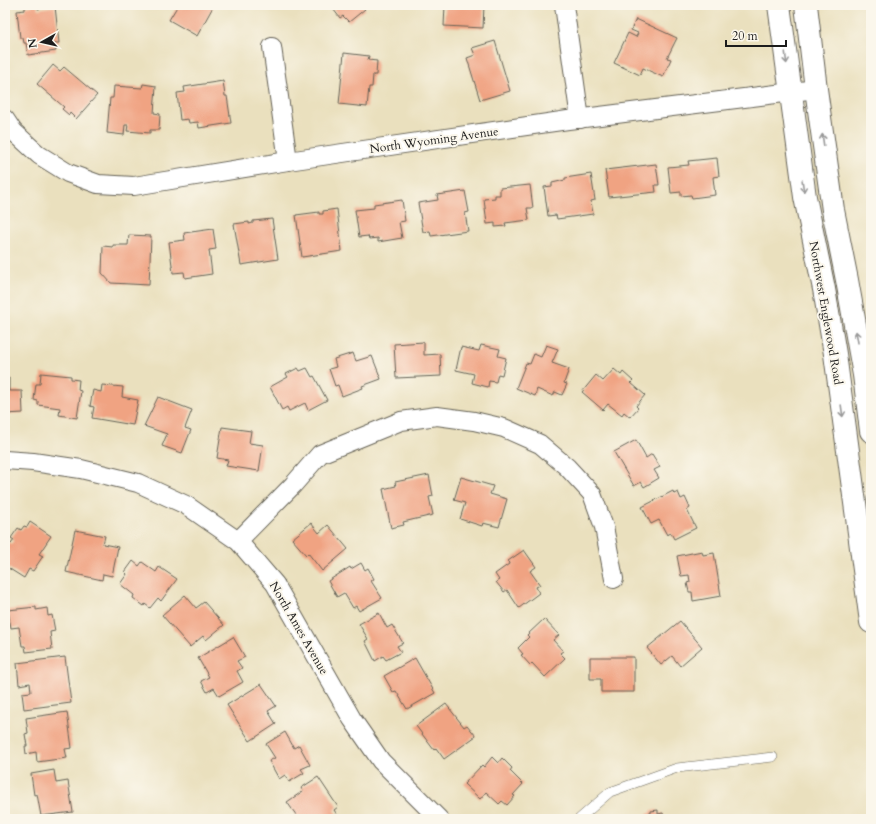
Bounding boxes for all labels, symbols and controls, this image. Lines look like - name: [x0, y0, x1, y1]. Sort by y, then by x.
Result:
- north arrow: [22, 22, 62, 62]
- scale bar: [726, 22, 786, 48]
- text: 20 m: [732, 28, 759, 44]
- text: N: [24, 37, 41, 49]
- one-way arrow: [782, 51, 790, 64]
- street label: North Wyoming Avenue: [369, 123, 499, 157]
- one-way arrow: [819, 134, 827, 147]
- one-way arrow: [799, 179, 807, 192]
- street label: Northwest Englewood Road: [805, 240, 847, 387]
- one-way arrow: [853, 331, 861, 344]
- one-way arrow: [838, 404, 846, 417]
- street label: North Ames Avenue: [266, 579, 332, 677]

